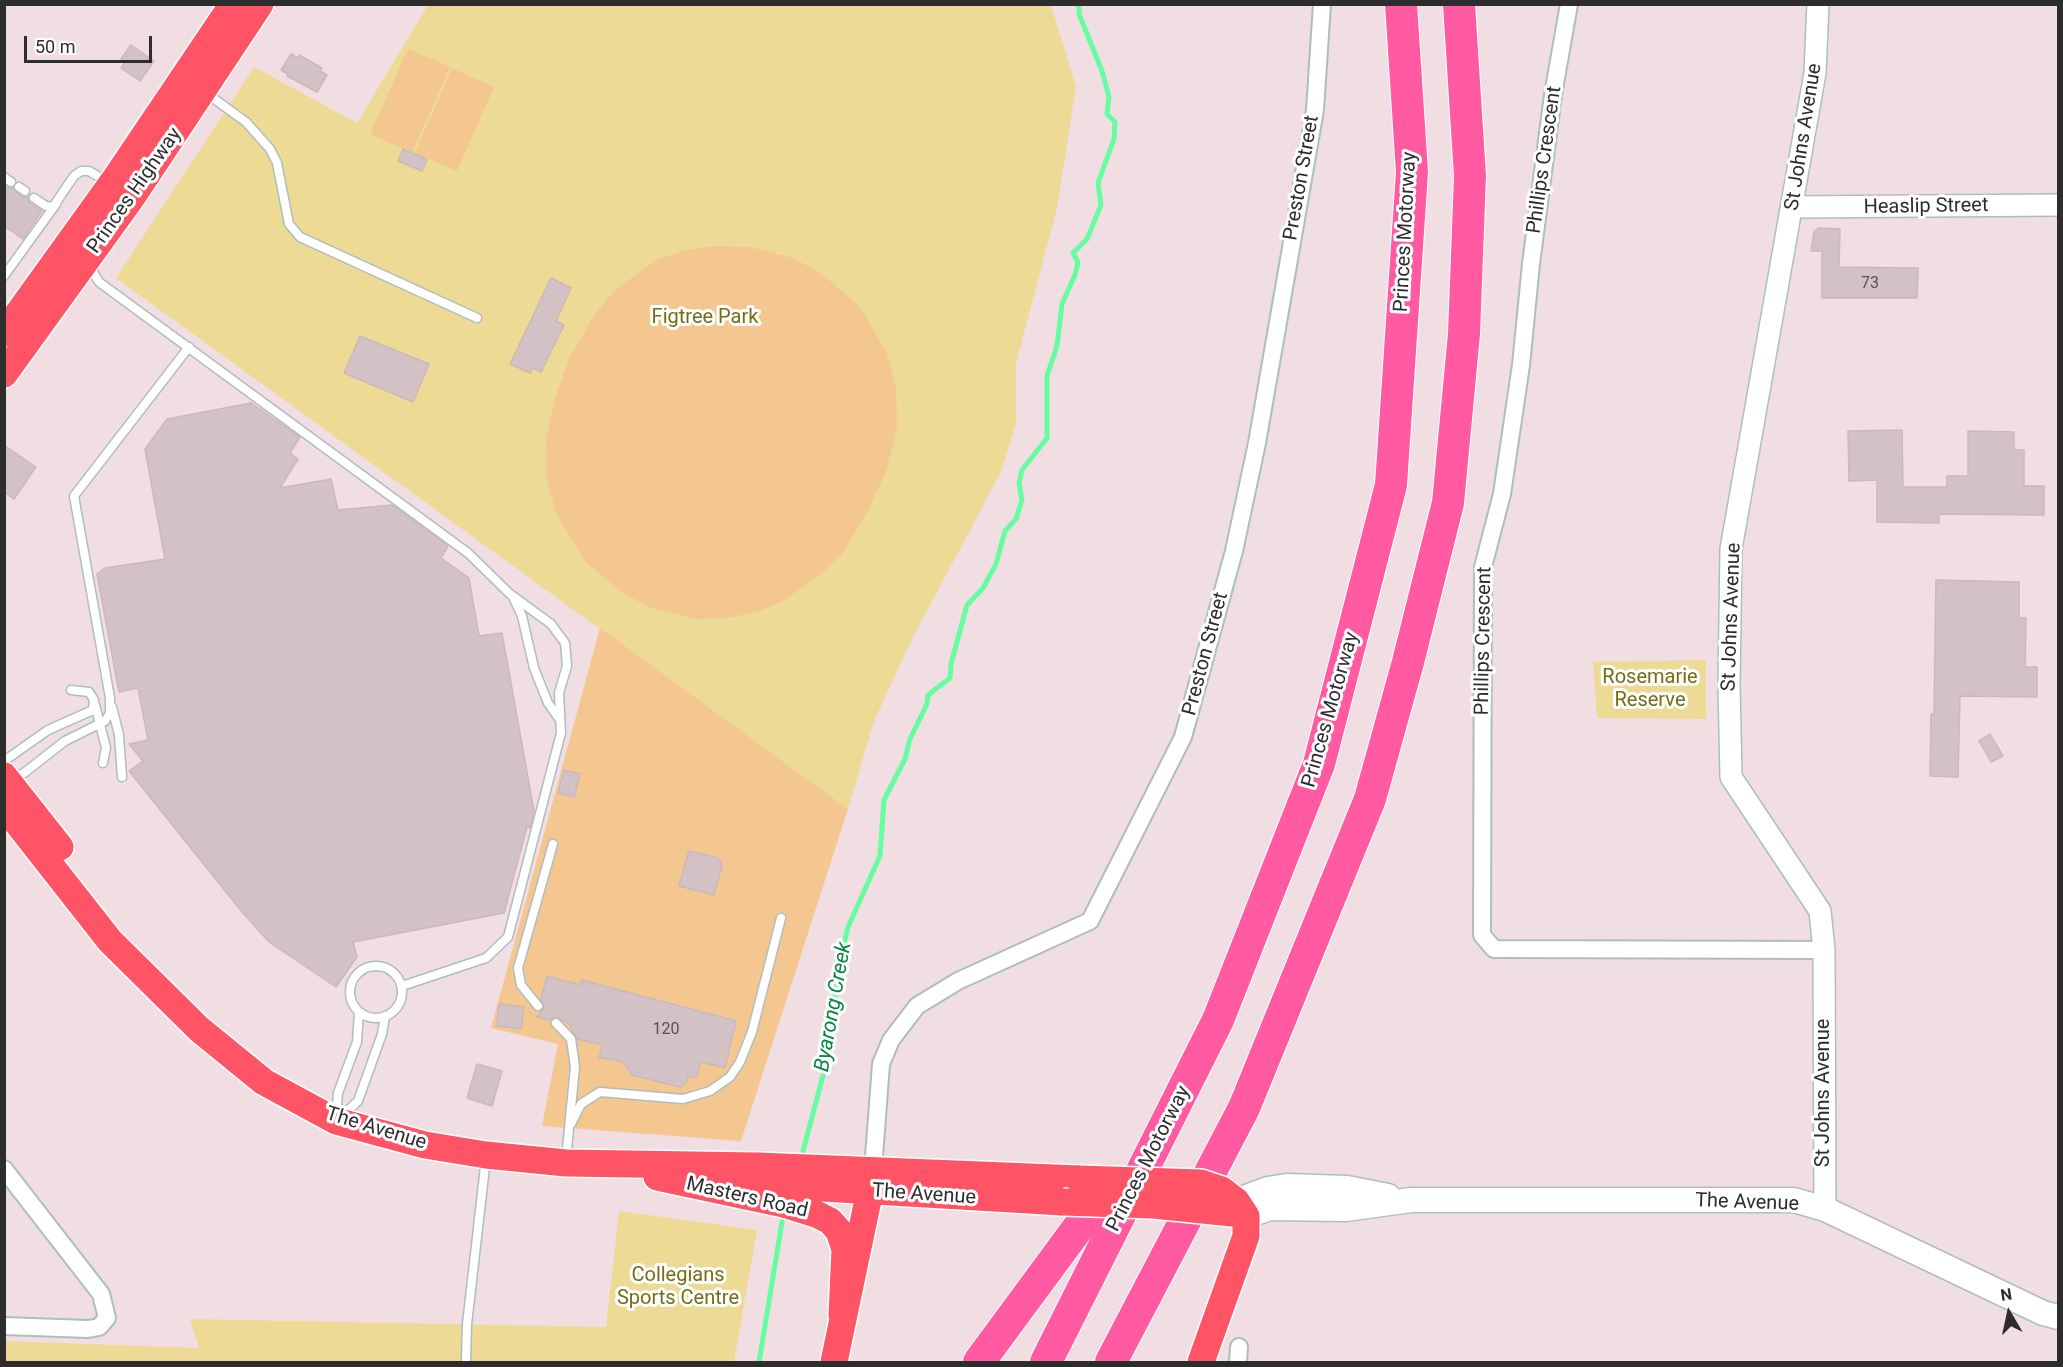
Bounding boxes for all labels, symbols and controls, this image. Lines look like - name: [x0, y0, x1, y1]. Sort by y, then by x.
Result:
- scale bar: [27, 24, 154, 62]
- text: 50 m: [35, 36, 75, 57]
- street label: St Johns Avenue: [1781, 62, 1827, 212]
- street label: Phillips Crescent: [1523, 85, 1567, 235]
- street label: Preston Street: [1279, 114, 1325, 242]
- street label: Princes Highway: [83, 123, 187, 259]
- street label: Princes Motorway: [1390, 151, 1422, 313]
- street label: Heaslip Street: [1863, 194, 1989, 220]
- house number: 73: [1861, 274, 1879, 294]
- park label: Figtree Park: [652, 306, 758, 330]
- street label: St Johns Avenue: [1717, 542, 1747, 692]
- street label: Phillips Crescent: [1471, 566, 1497, 716]
- street label: Preston Street: [1178, 590, 1234, 718]
- street label: Princes Motorway: [1297, 630, 1365, 790]
- park label: Rosemarie Reserve: [1602, 666, 1698, 713]
- water label: Byarong Creek: [810, 940, 858, 1074]
- street label: St Johns Avenue: [1812, 1019, 1836, 1167]
- house number: 120: [653, 1020, 679, 1040]
- street label: Princes Motorway: [1102, 1082, 1196, 1236]
- street label: The Avenue: [323, 1102, 429, 1156]
- street label: Masters Road: [684, 1172, 810, 1224]
- street label: The Avenue: [871, 1179, 977, 1211]
- street label: The Avenue: [1695, 1189, 1799, 1217]
- park label: Collegians Sports Centre: [617, 1264, 739, 1311]
- north arrow: [1979, 1283, 2039, 1343]
- text: N: [1999, 1284, 2013, 1305]

